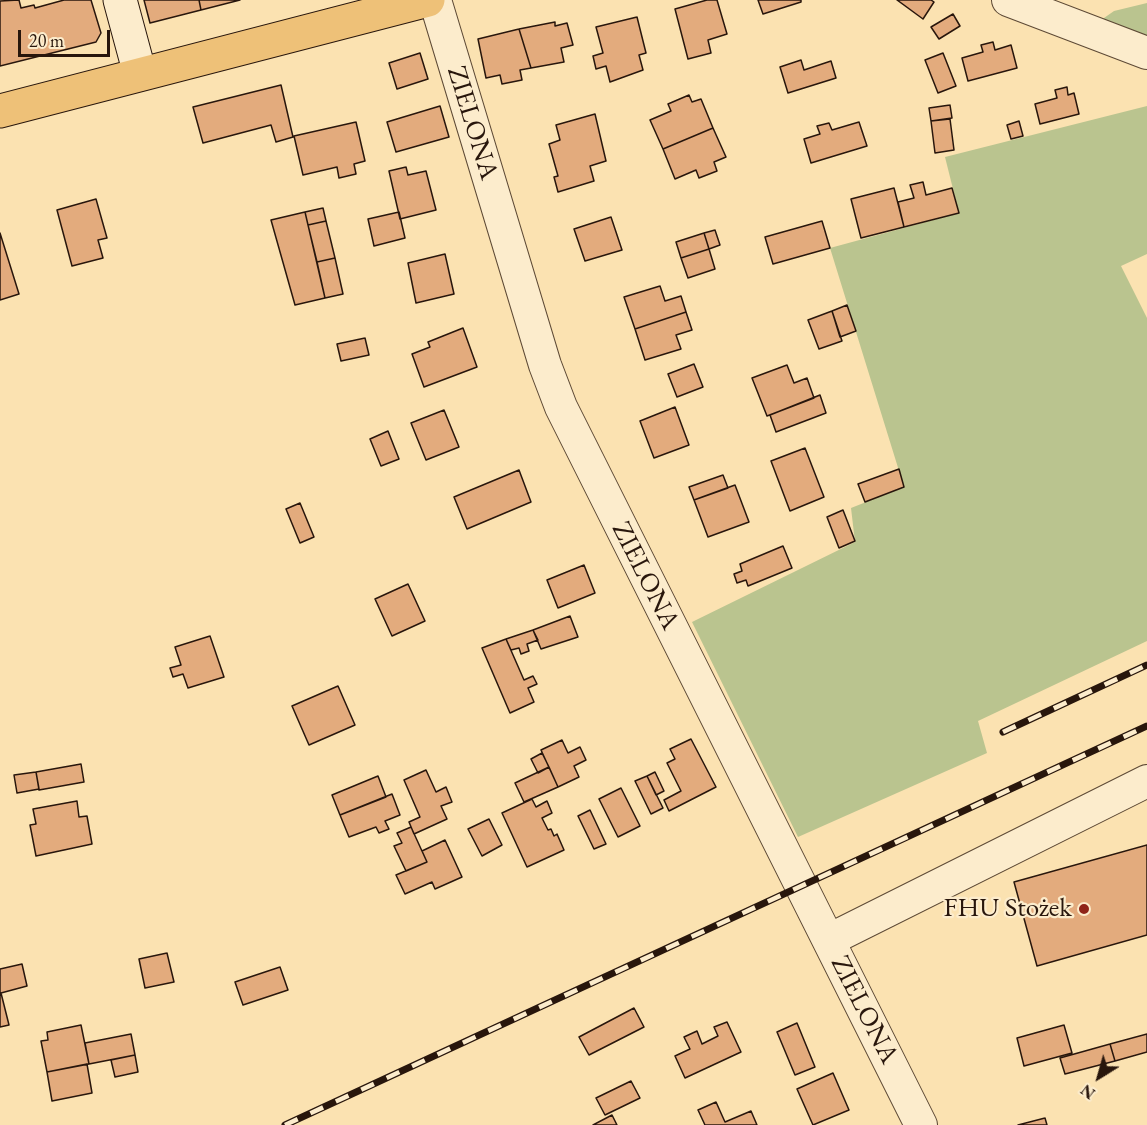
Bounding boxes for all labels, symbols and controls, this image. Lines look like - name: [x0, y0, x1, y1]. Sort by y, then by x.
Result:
- scale bar: [21, 18, 112, 56]
- text: 20 m: [29, 29, 64, 52]
- street label: ZIELONA: [439, 62, 505, 184]
- street label: ZIELONA: [604, 516, 686, 636]
- place label: FHU Stożek: [944, 893, 1072, 925]
- marker: FHU Stożek: [1077, 902, 1091, 916]
- street label: ZIELONA: [823, 950, 905, 1070]
- north arrow: [1069, 1047, 1129, 1107]
- text: N: [1076, 1079, 1099, 1104]

